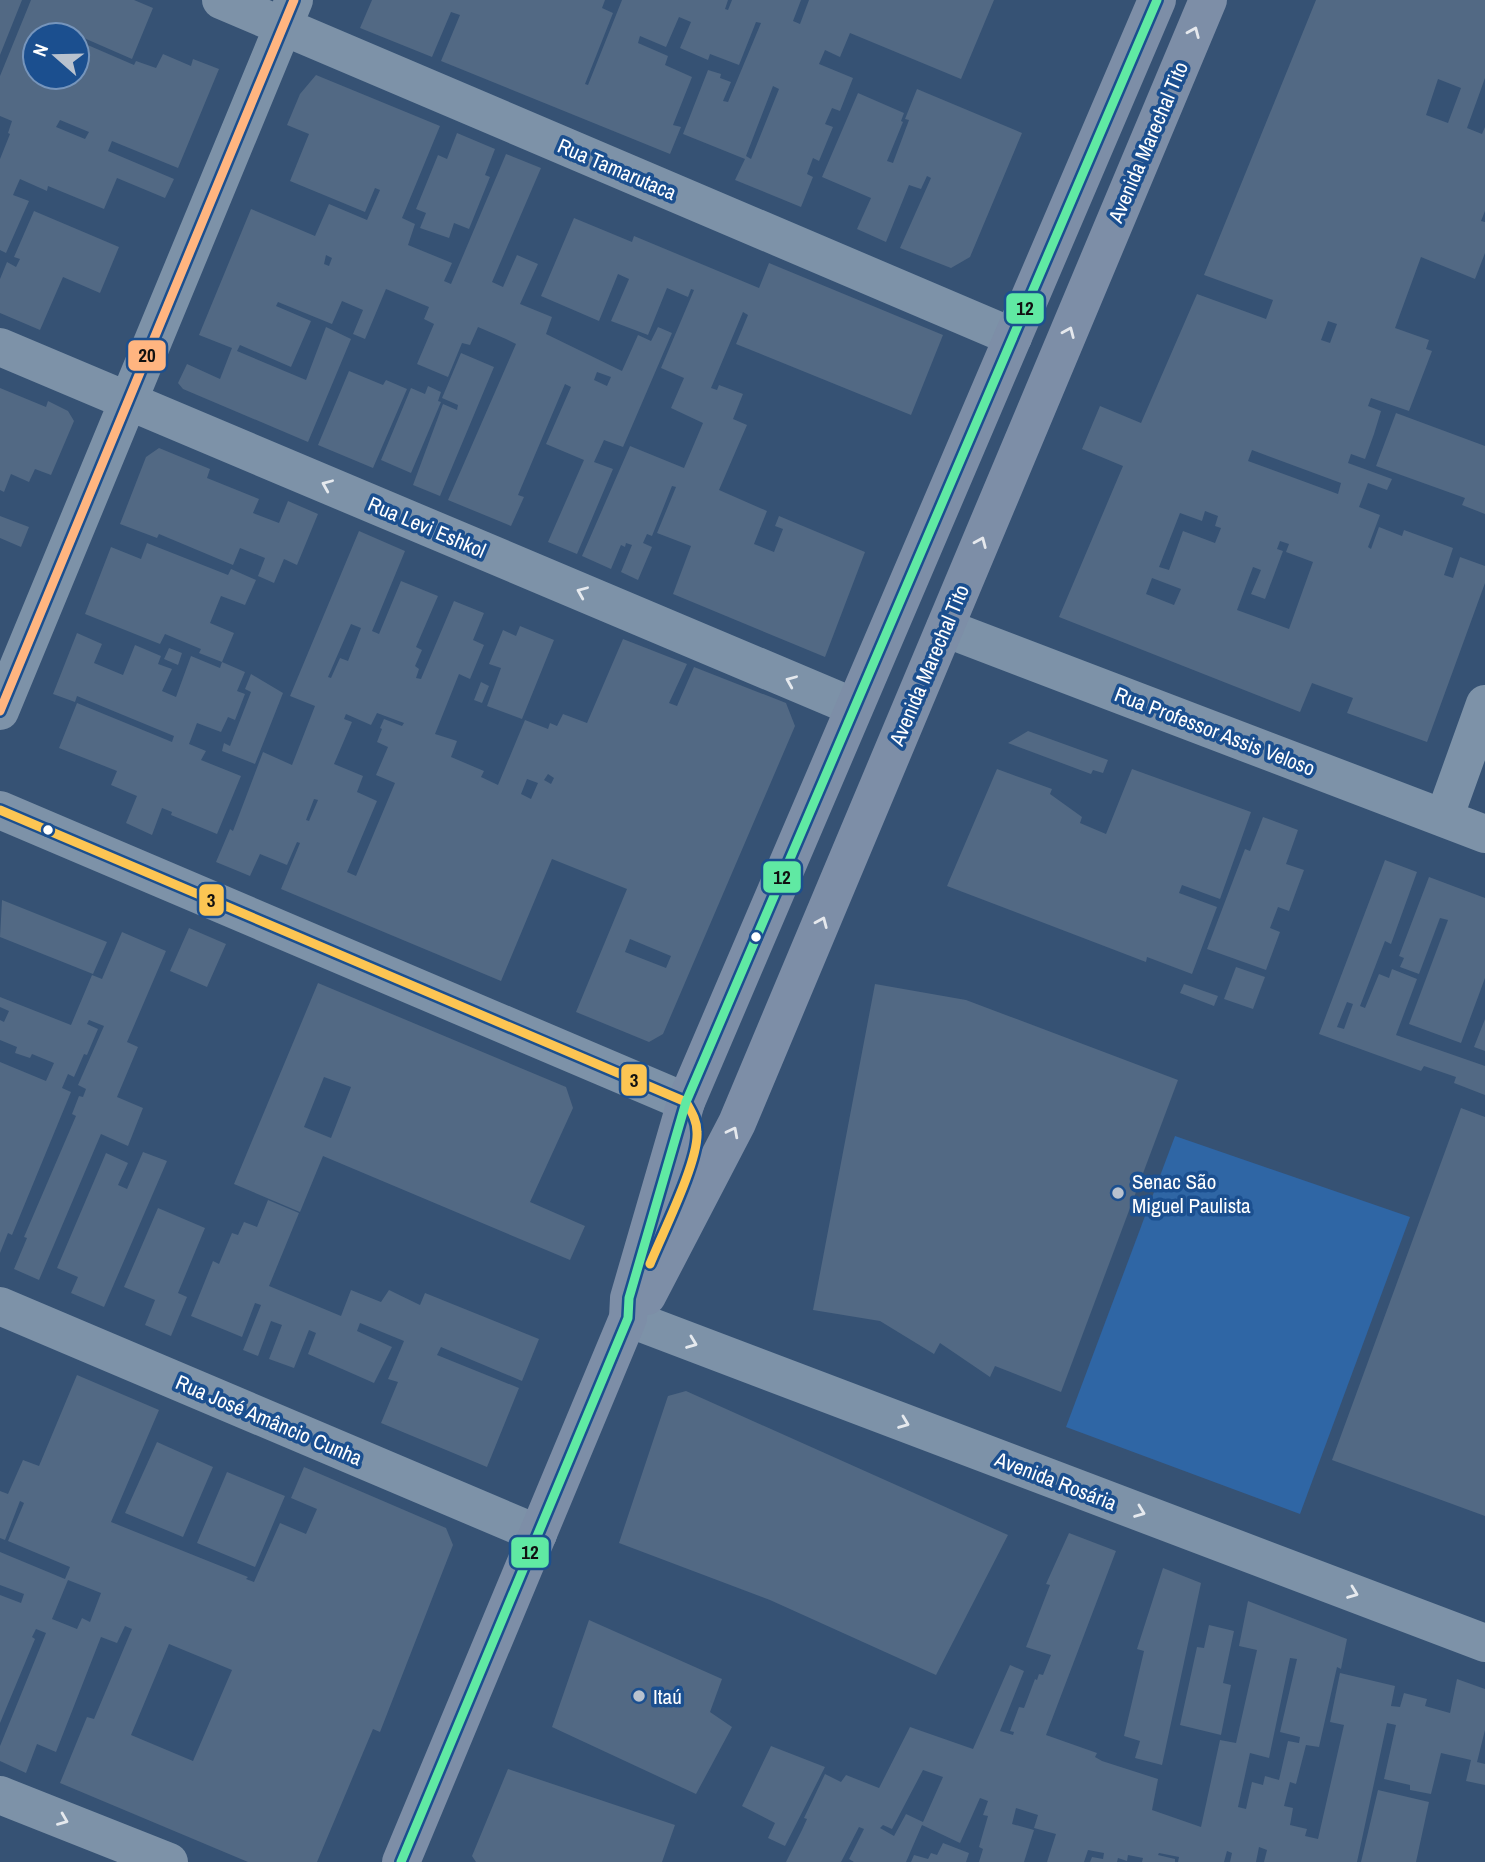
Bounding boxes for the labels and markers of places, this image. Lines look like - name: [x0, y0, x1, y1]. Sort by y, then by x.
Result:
- unlabelled marker: [41, 823, 55, 837]
- unlabelled marker: [749, 930, 763, 944]
- place label: Senac São Miguel Paulista: [1132, 1167, 1251, 1220]
- marker: Senac São Miguel Paulista: [1110, 1185, 1126, 1201]
- place label: Itaú: [653, 1682, 682, 1711]
- marker: Itaú: [631, 1688, 647, 1704]

